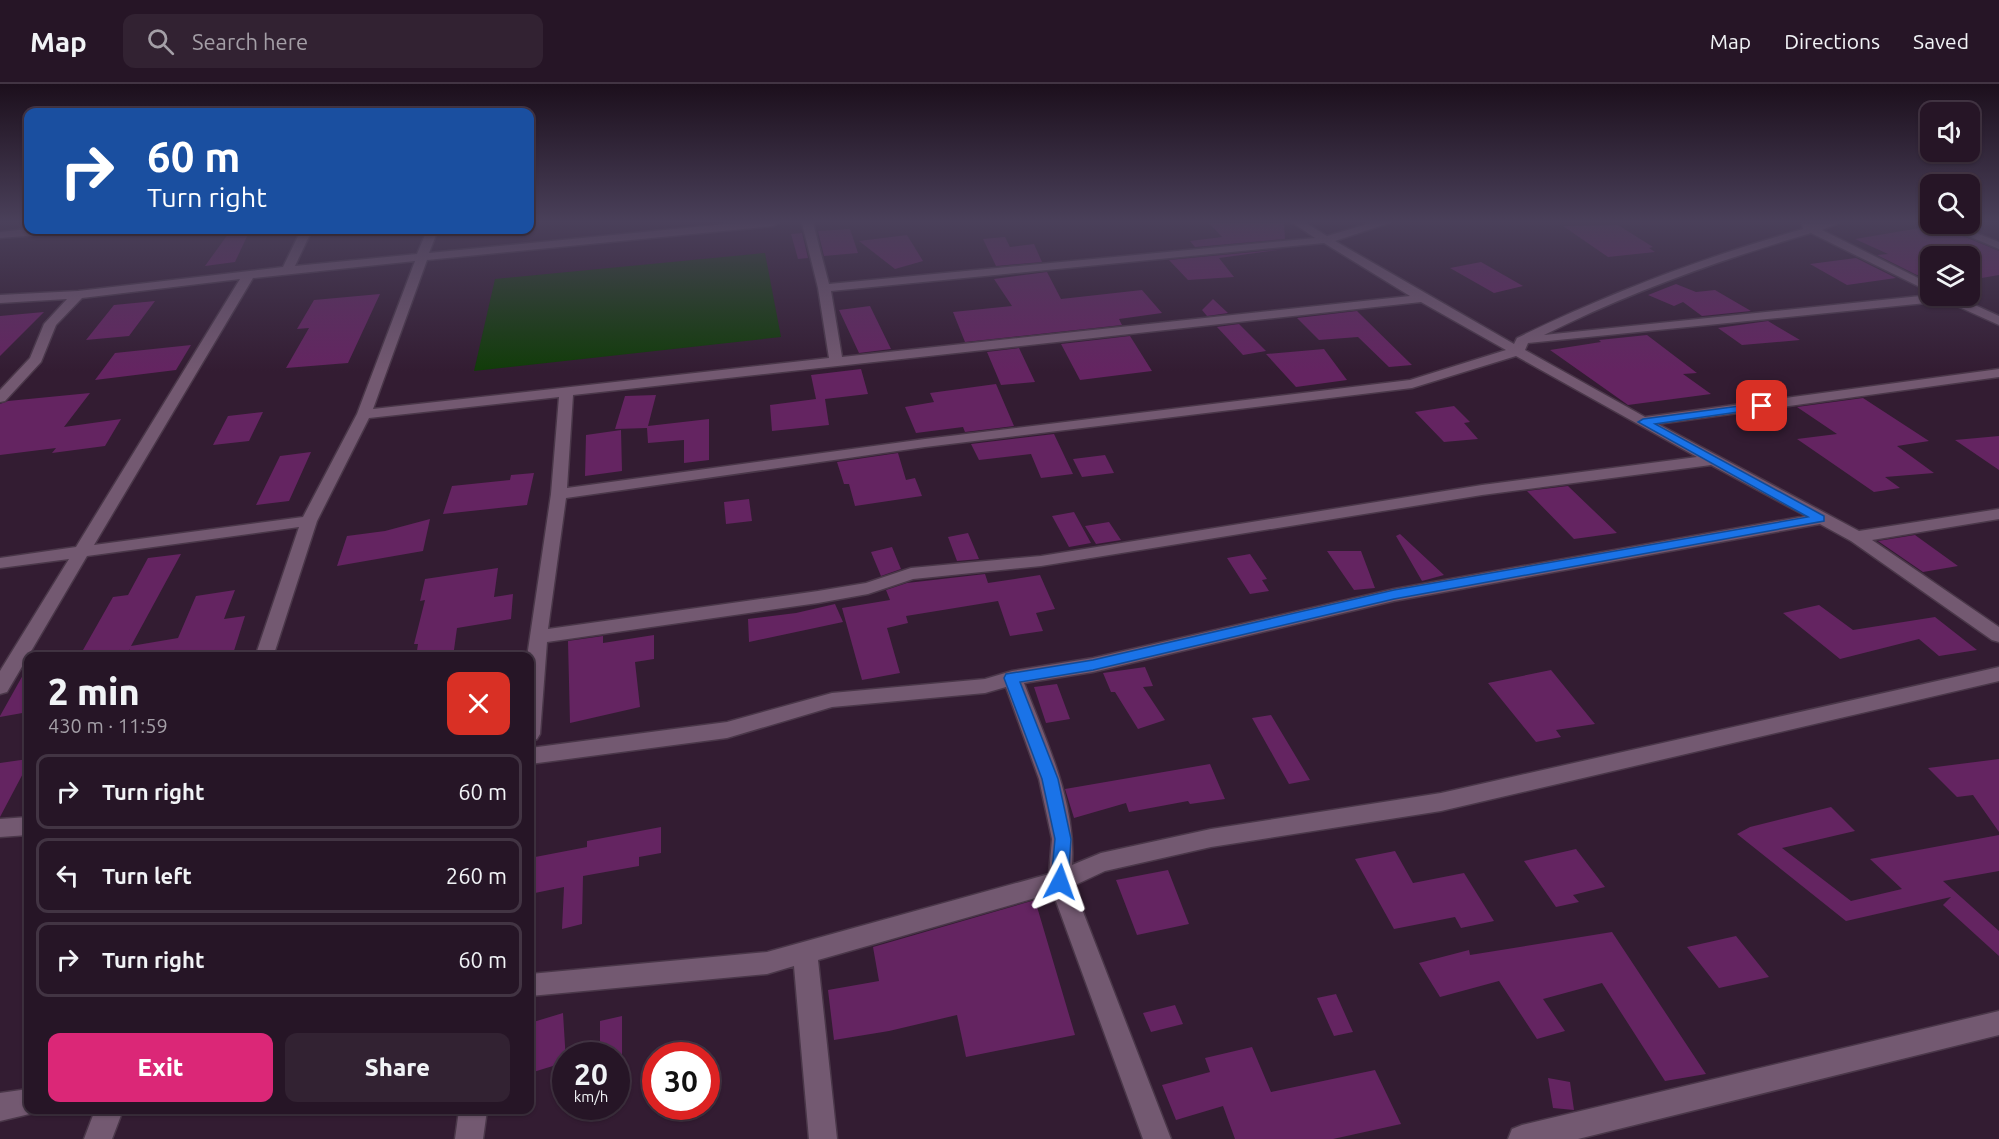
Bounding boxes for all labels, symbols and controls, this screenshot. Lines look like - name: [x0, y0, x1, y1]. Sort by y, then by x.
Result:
- search box: [123, 14, 543, 68]
- icon: search: [144, 25, 177, 58]
- text: Map: [30, 26, 87, 57]
- text: Search here: [192, 29, 308, 54]
- text: Map: [1710, 29, 1751, 53]
- text: Directions: [1784, 29, 1880, 53]
- text: Saved: [1913, 29, 1969, 53]
- map controls: [1920, 102, 1980, 306]
- button: sound: [1920, 102, 1980, 162]
- icon: right: [48, 132, 126, 210]
- text: 60 m: [147, 133, 241, 180]
- button: search: [1920, 174, 1980, 234]
- text: Turn right: [147, 182, 267, 212]
- button: layers: [1920, 246, 1980, 306]
- pin: [1736, 380, 1787, 431]
- icon: arrive: [1745, 389, 1778, 422]
- text: 2 min: [48, 671, 140, 712]
- button: close: [447, 672, 510, 735]
- text: 430 m · 11:59: [48, 714, 168, 737]
- icon: right: [51, 775, 84, 808]
- text: Turn right: [102, 779, 204, 804]
- text: 60 m: [458, 779, 507, 804]
- position arrow: [1028, 850, 1092, 914]
- icon: left: [51, 859, 84, 892]
- text: Turn left: [102, 863, 192, 888]
- text: 260 m: [446, 863, 507, 888]
- icon: right: [51, 943, 84, 976]
- text: Turn right: [102, 947, 204, 972]
- text: 60 m: [458, 947, 507, 972]
- button: Exit: [48, 1033, 273, 1102]
- button: Share: [285, 1033, 510, 1102]
- speed limit sign: 30: [642, 1042, 720, 1120]
- text: 20: [574, 1057, 608, 1091]
- text: km/h: [574, 1088, 608, 1105]

